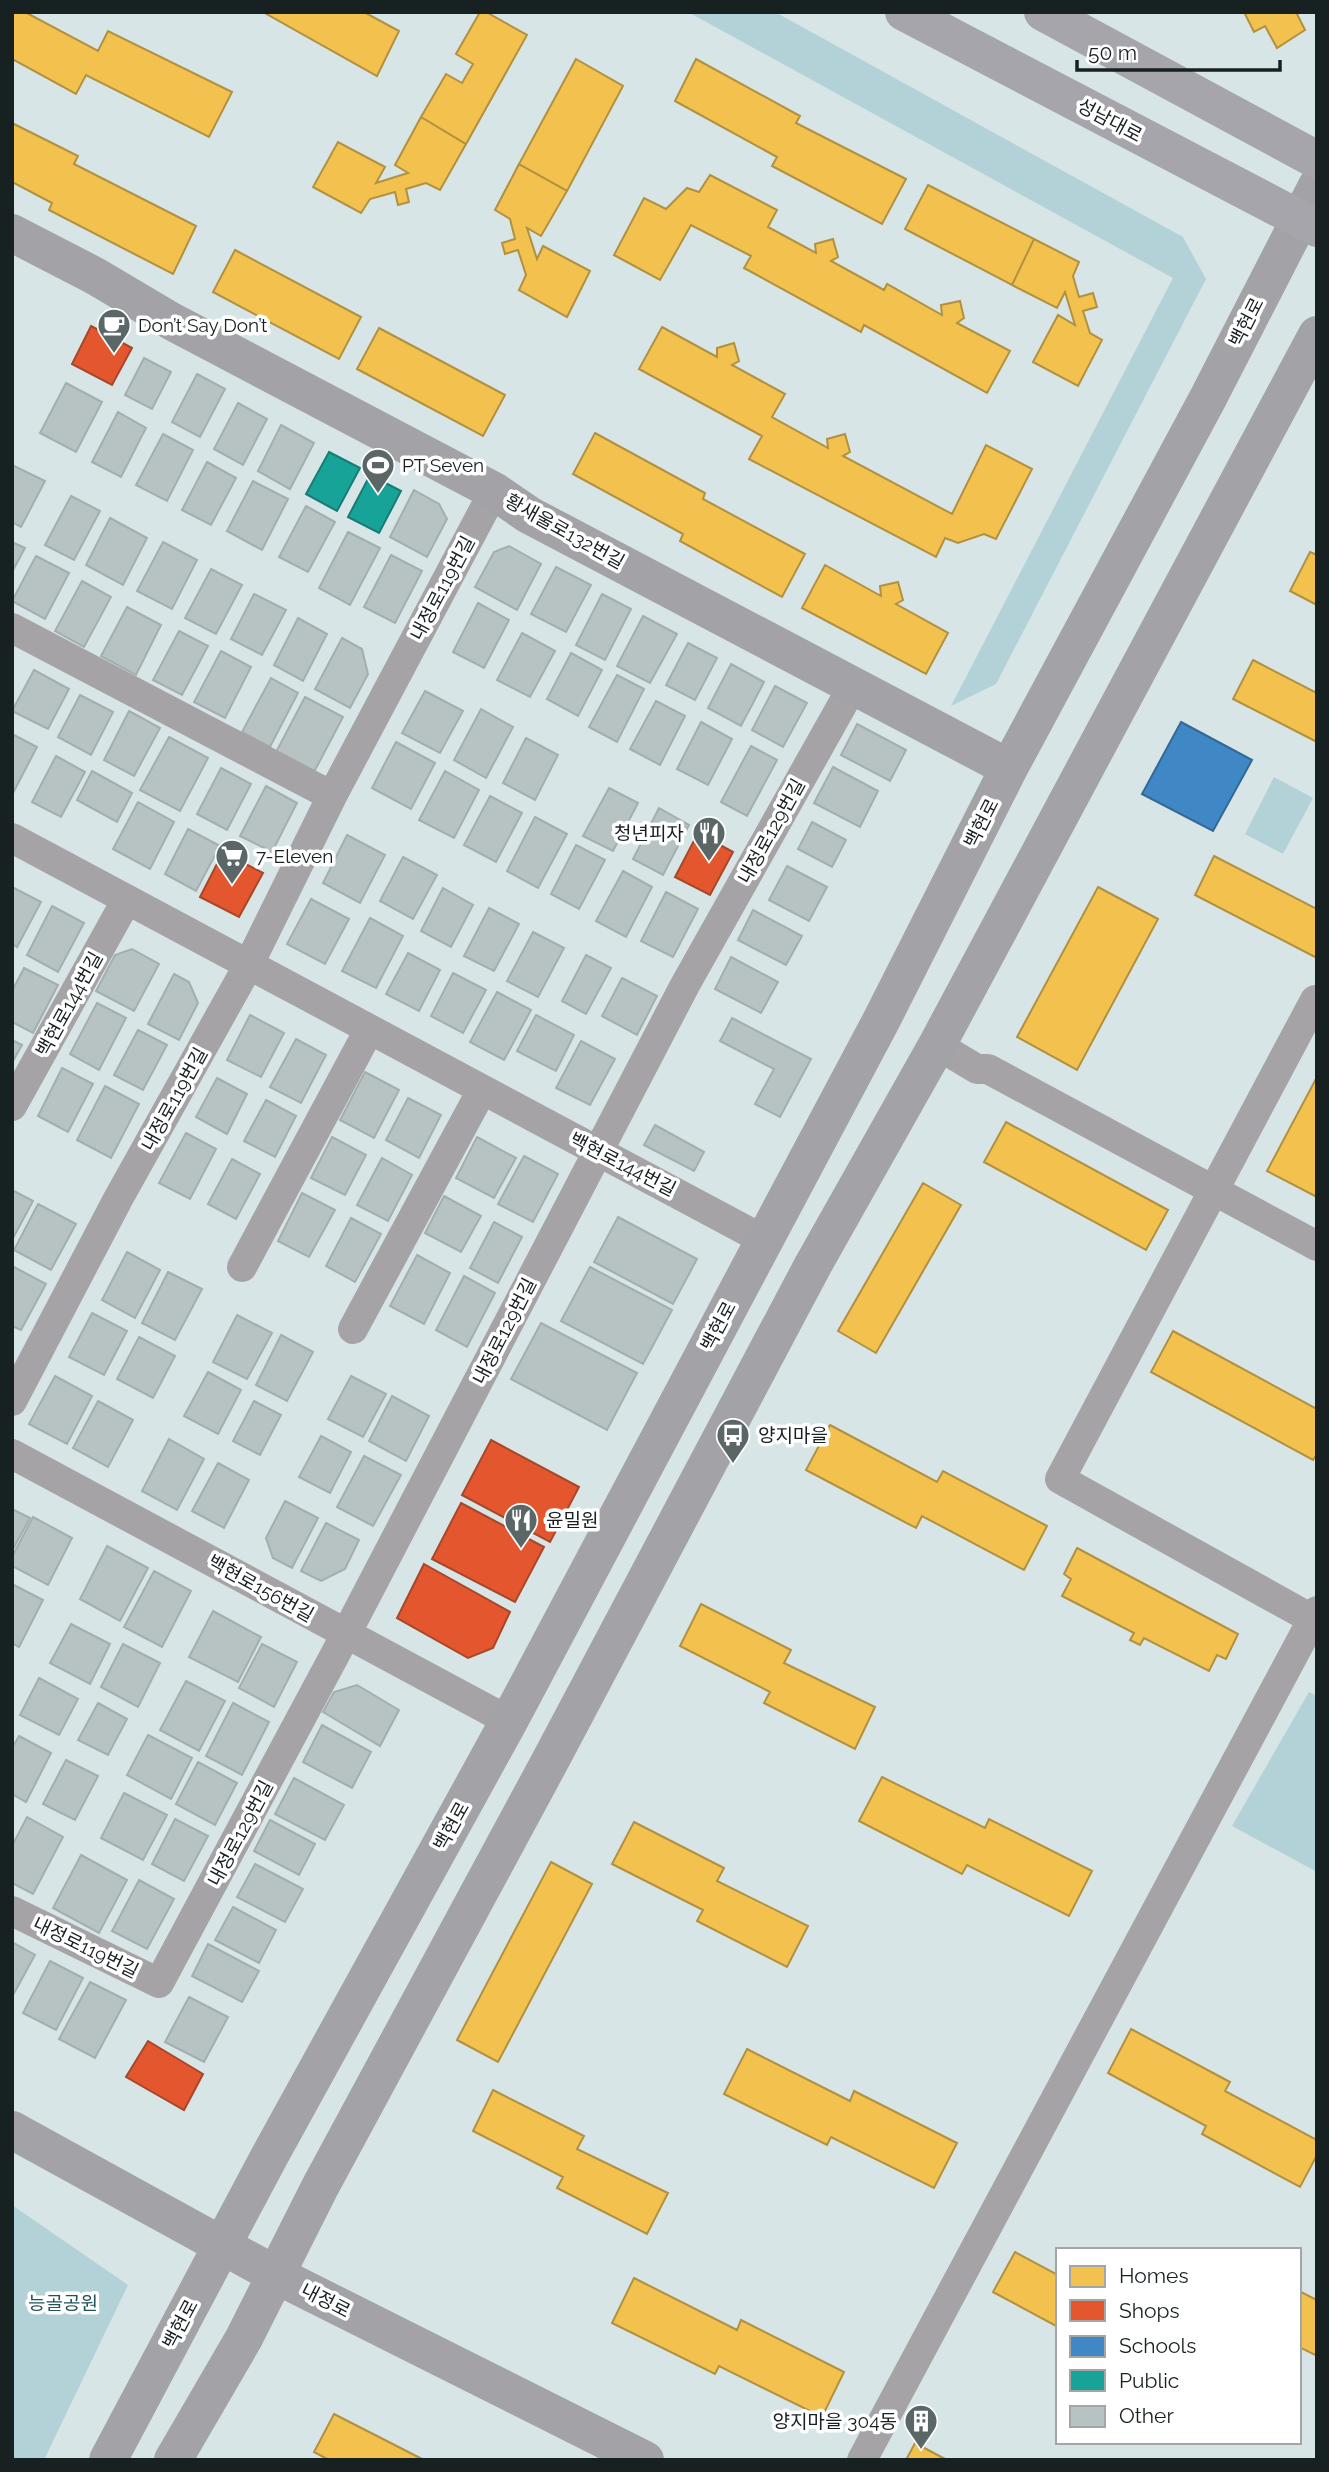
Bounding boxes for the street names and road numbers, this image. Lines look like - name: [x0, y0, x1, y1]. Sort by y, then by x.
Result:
- street label: 성남대로: [1074, 94, 1146, 146]
- street label: 백현로: [1224, 294, 1268, 350]
- street label: 황새울로132번길: [501, 489, 629, 573]
- street label: 내정로119번길: [405, 532, 479, 644]
- street label: 내정로129번길: [733, 775, 809, 887]
- street label: 백현로: [959, 795, 1003, 851]
- street label: 백현로144번길: [31, 948, 107, 1060]
- street label: 내정로119번길: [137, 1043, 211, 1155]
- street label: 백현로144번길: [566, 1128, 680, 1200]
- street label: 내정로129번길: [468, 1274, 540, 1388]
- street label: 백현로: [696, 1298, 740, 1354]
- street label: 백현로156번길: [204, 1550, 318, 1626]
- street label: 내정로129번길: [203, 1776, 277, 1890]
- street label: 백현로: [429, 1798, 473, 1854]
- street label: 내정로119번길: [30, 1912, 142, 1982]
- street label: 내정로: [298, 2278, 354, 2322]
- street label: 백현로: [158, 2296, 202, 2352]

